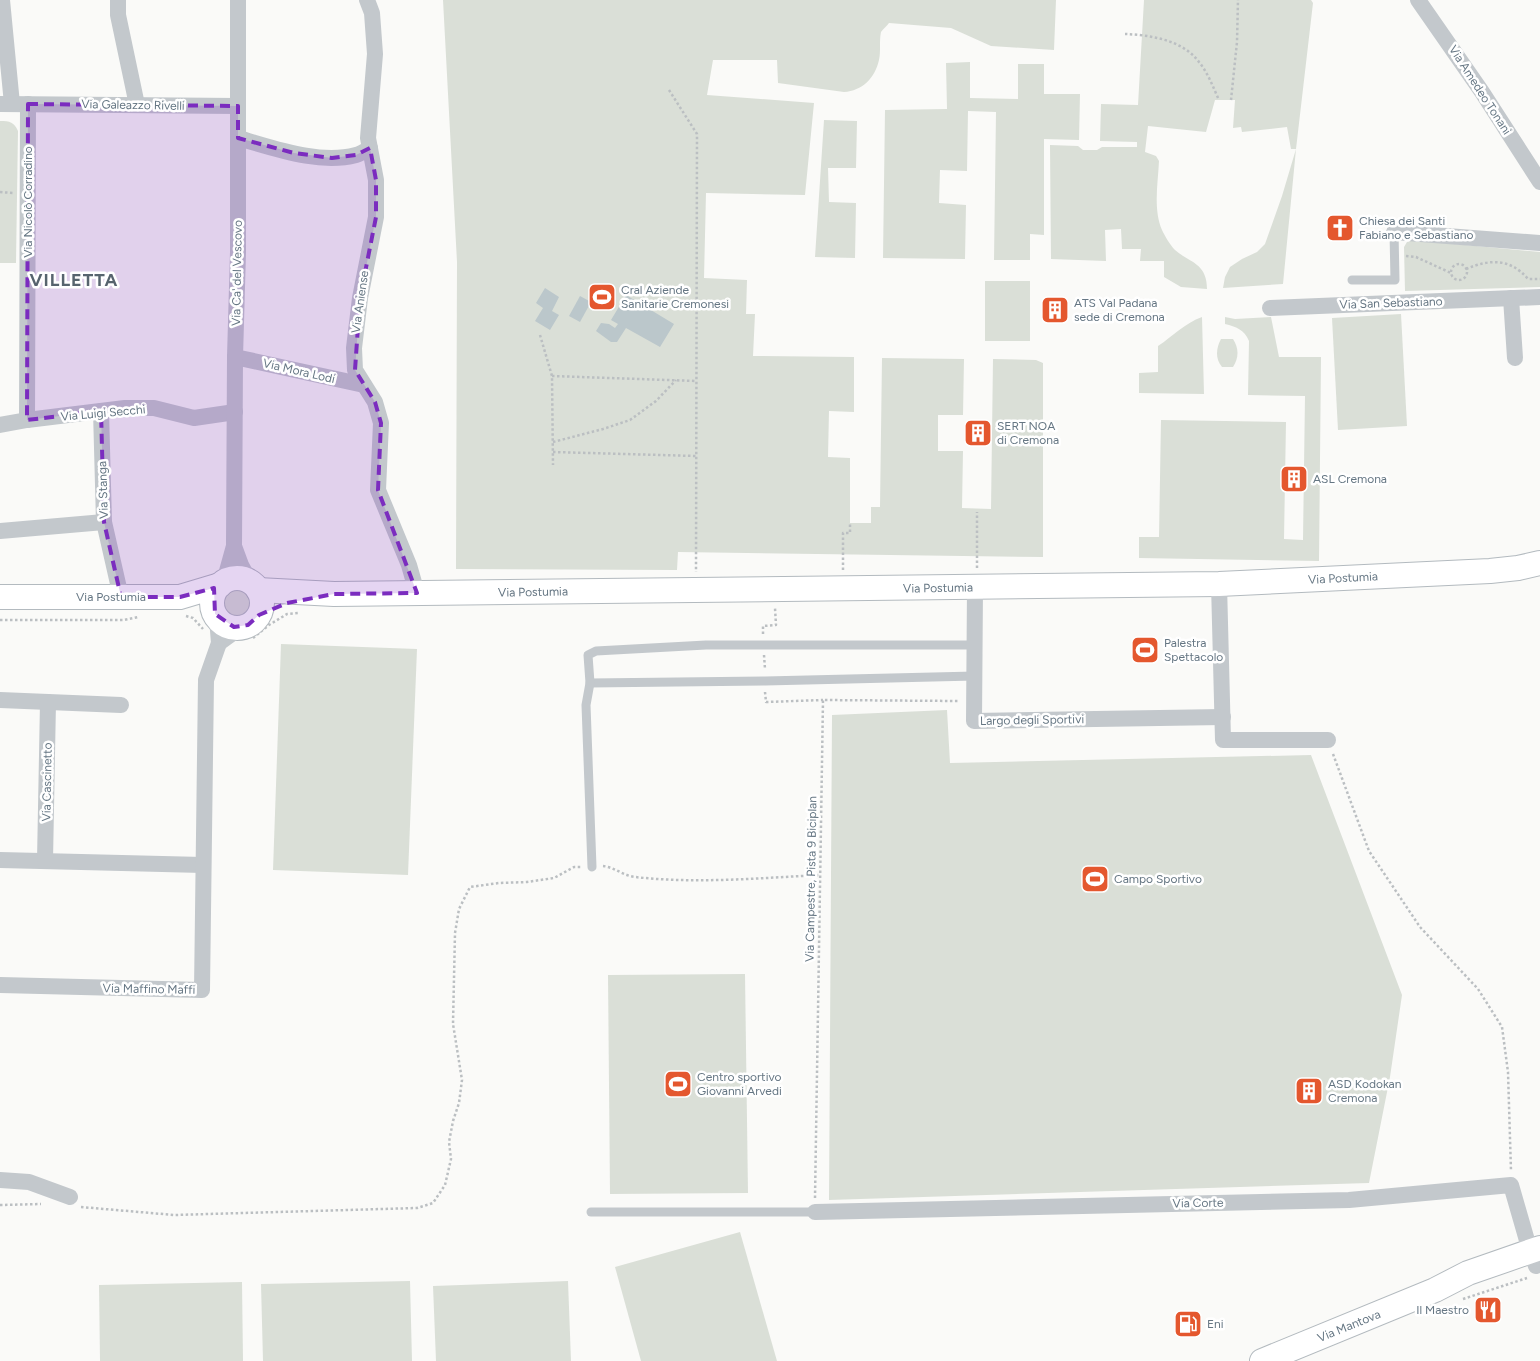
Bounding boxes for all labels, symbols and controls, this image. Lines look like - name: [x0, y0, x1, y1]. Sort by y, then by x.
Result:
- street label: Via Amedeo Tonani: [1446, 43, 1514, 137]
- street label: Via Galeazzo Rivelli: [81, 97, 185, 113]
- street label: Via Nicolò Corradino: [21, 146, 35, 258]
- church icon: Chiesa dei Santi Fabiano e Sebastiano: [1325, 213, 1355, 243]
- place label: Chiesa dei Santi Fabiano e Sebastiano: [1359, 214, 1473, 242]
- street label: Via Ca' del Vescovo: [229, 220, 245, 326]
- district label: VILLETTA: [30, 269, 118, 291]
- street label: Via Aniense: [349, 269, 371, 334]
- sports icon: Cral Aziende Sanitarie Cremonesi: [587, 282, 617, 312]
- place label: Cral Aziende Sanitarie Cremonesi: [621, 283, 729, 311]
- street label: Via San Sebastiano: [1339, 294, 1443, 312]
- building icon: ATS Val Padana sede di Cremona: [1040, 295, 1070, 325]
- place label: ATS Val Padana sede di Cremona: [1074, 296, 1165, 324]
- street label: Via Mora Lodi: [262, 356, 336, 386]
- street label: Via Luigi Secchi: [60, 402, 146, 424]
- building icon: SERT NOA di Cremona: [963, 418, 993, 448]
- place label: SERT NOA di Cremona: [997, 419, 1059, 447]
- street label: Via Stanga: [95, 461, 111, 519]
- building icon: ASL Cremona: [1279, 464, 1309, 494]
- place label: ASL Cremona: [1313, 472, 1387, 486]
- street label: Via Postumia: [1308, 569, 1378, 587]
- street label: Via Postumia: [903, 580, 973, 596]
- street label: Via Postumia: [498, 584, 568, 600]
- street label: Via Postumia: [76, 590, 146, 604]
- sports icon: Palestra Spettacolo: [1130, 635, 1160, 665]
- place label: Palestra Spettacolo: [1164, 636, 1223, 664]
- street label: Largo degli Sportivi: [980, 712, 1084, 728]
- street label: Via Cascinetto: [39, 742, 55, 822]
- street label: Via Campestre, Pista 9 Biciplan: [803, 796, 819, 962]
- sports icon: Campo Sportivo: [1080, 864, 1110, 894]
- place label: Campo Sportivo: [1114, 872, 1202, 886]
- street label: Via Maffino Maffi: [103, 981, 195, 997]
- sports icon: Centro sportivo Giovanni Arvedi: [663, 1069, 693, 1099]
- place label: Centro sportivo Giovanni Arvedi: [697, 1070, 782, 1098]
- building icon: ASD Kodokan Cremona: [1294, 1076, 1324, 1106]
- place label: ASD Kodokan Cremona: [1328, 1077, 1402, 1105]
- street label: Via Corte: [1172, 1196, 1224, 1210]
- restaurant icon: Il Maestro: [1473, 1295, 1503, 1325]
- place label: Il Maestro: [1416, 1303, 1469, 1317]
- street label: Via Mantova: [1315, 1307, 1383, 1345]
- fuel station icon: Eni: [1173, 1309, 1203, 1339]
- place label: Eni: [1207, 1317, 1224, 1331]

